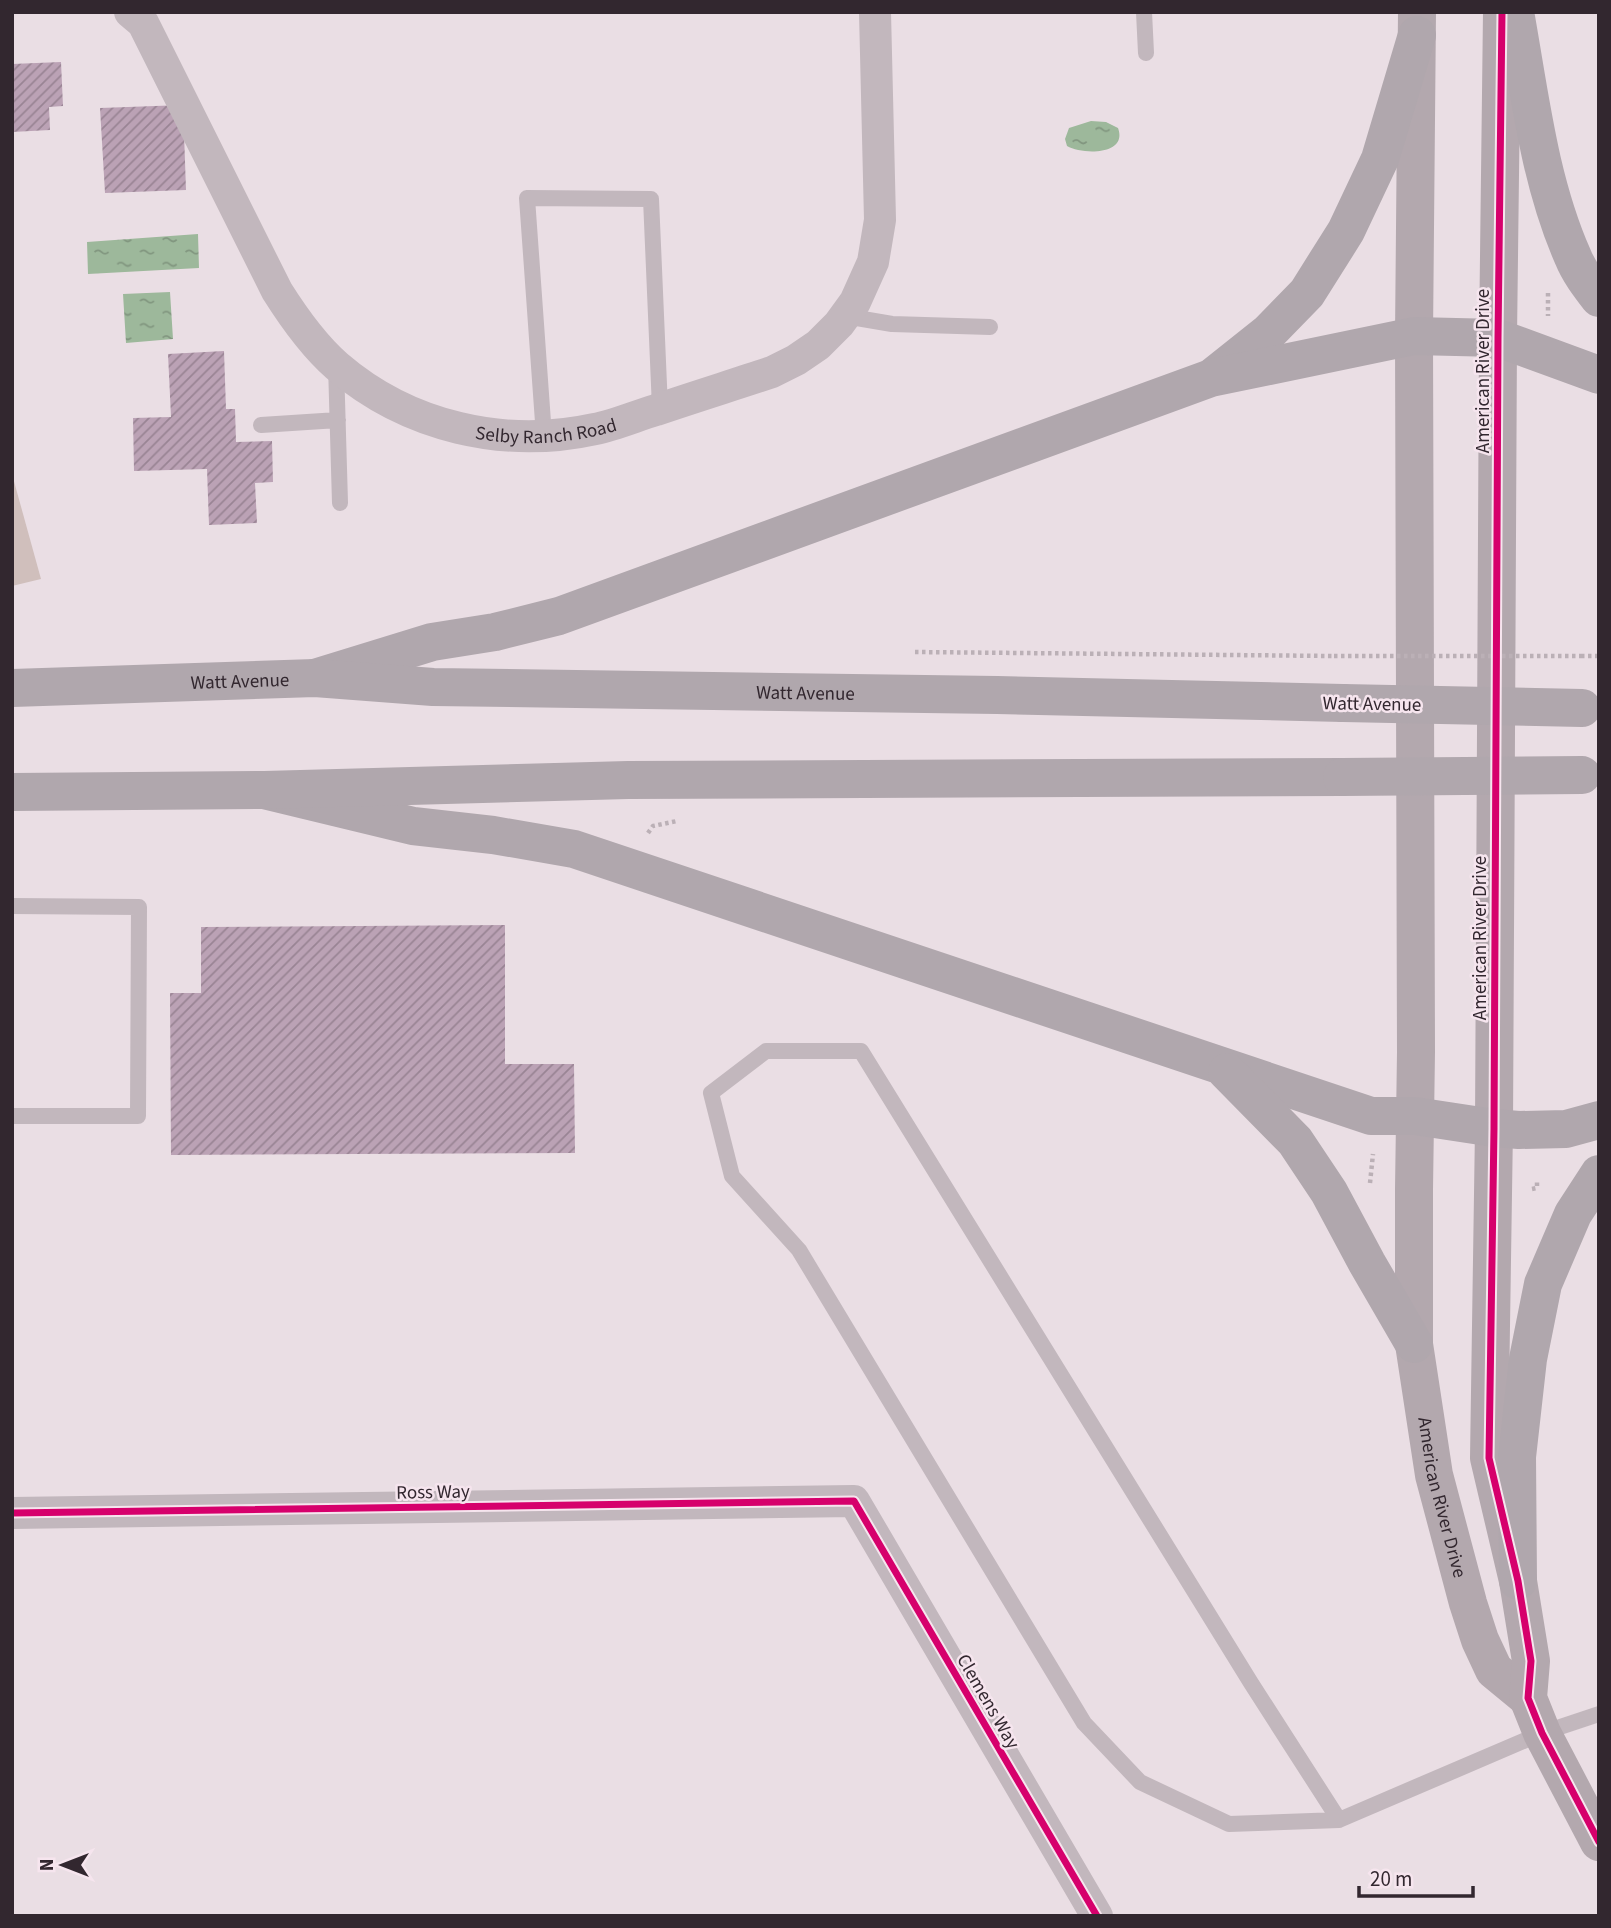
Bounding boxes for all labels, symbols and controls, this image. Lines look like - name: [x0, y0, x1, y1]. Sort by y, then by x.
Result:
- street label: American River Drive: [1470, 289, 1497, 453]
- street label: Selby Ranch Road: [473, 412, 620, 451]
- street label: Watt Avenue: [190, 667, 290, 697]
- street label: Watt Avenue: [756, 680, 855, 708]
- street label: Watt Avenue: [1322, 690, 1422, 719]
- street label: American River Drive: [1467, 856, 1494, 1020]
- street label: American River Drive: [1410, 1415, 1473, 1581]
- street label: Ross Way: [396, 1478, 470, 1507]
- street label: Clemens Way: [950, 1649, 1026, 1754]
- north arrow: [28, 1830, 98, 1900]
- scale bar: [1359, 1854, 1473, 1898]
- text: N: [34, 1859, 61, 1871]
- text: 20 m: [1370, 1864, 1412, 1894]

